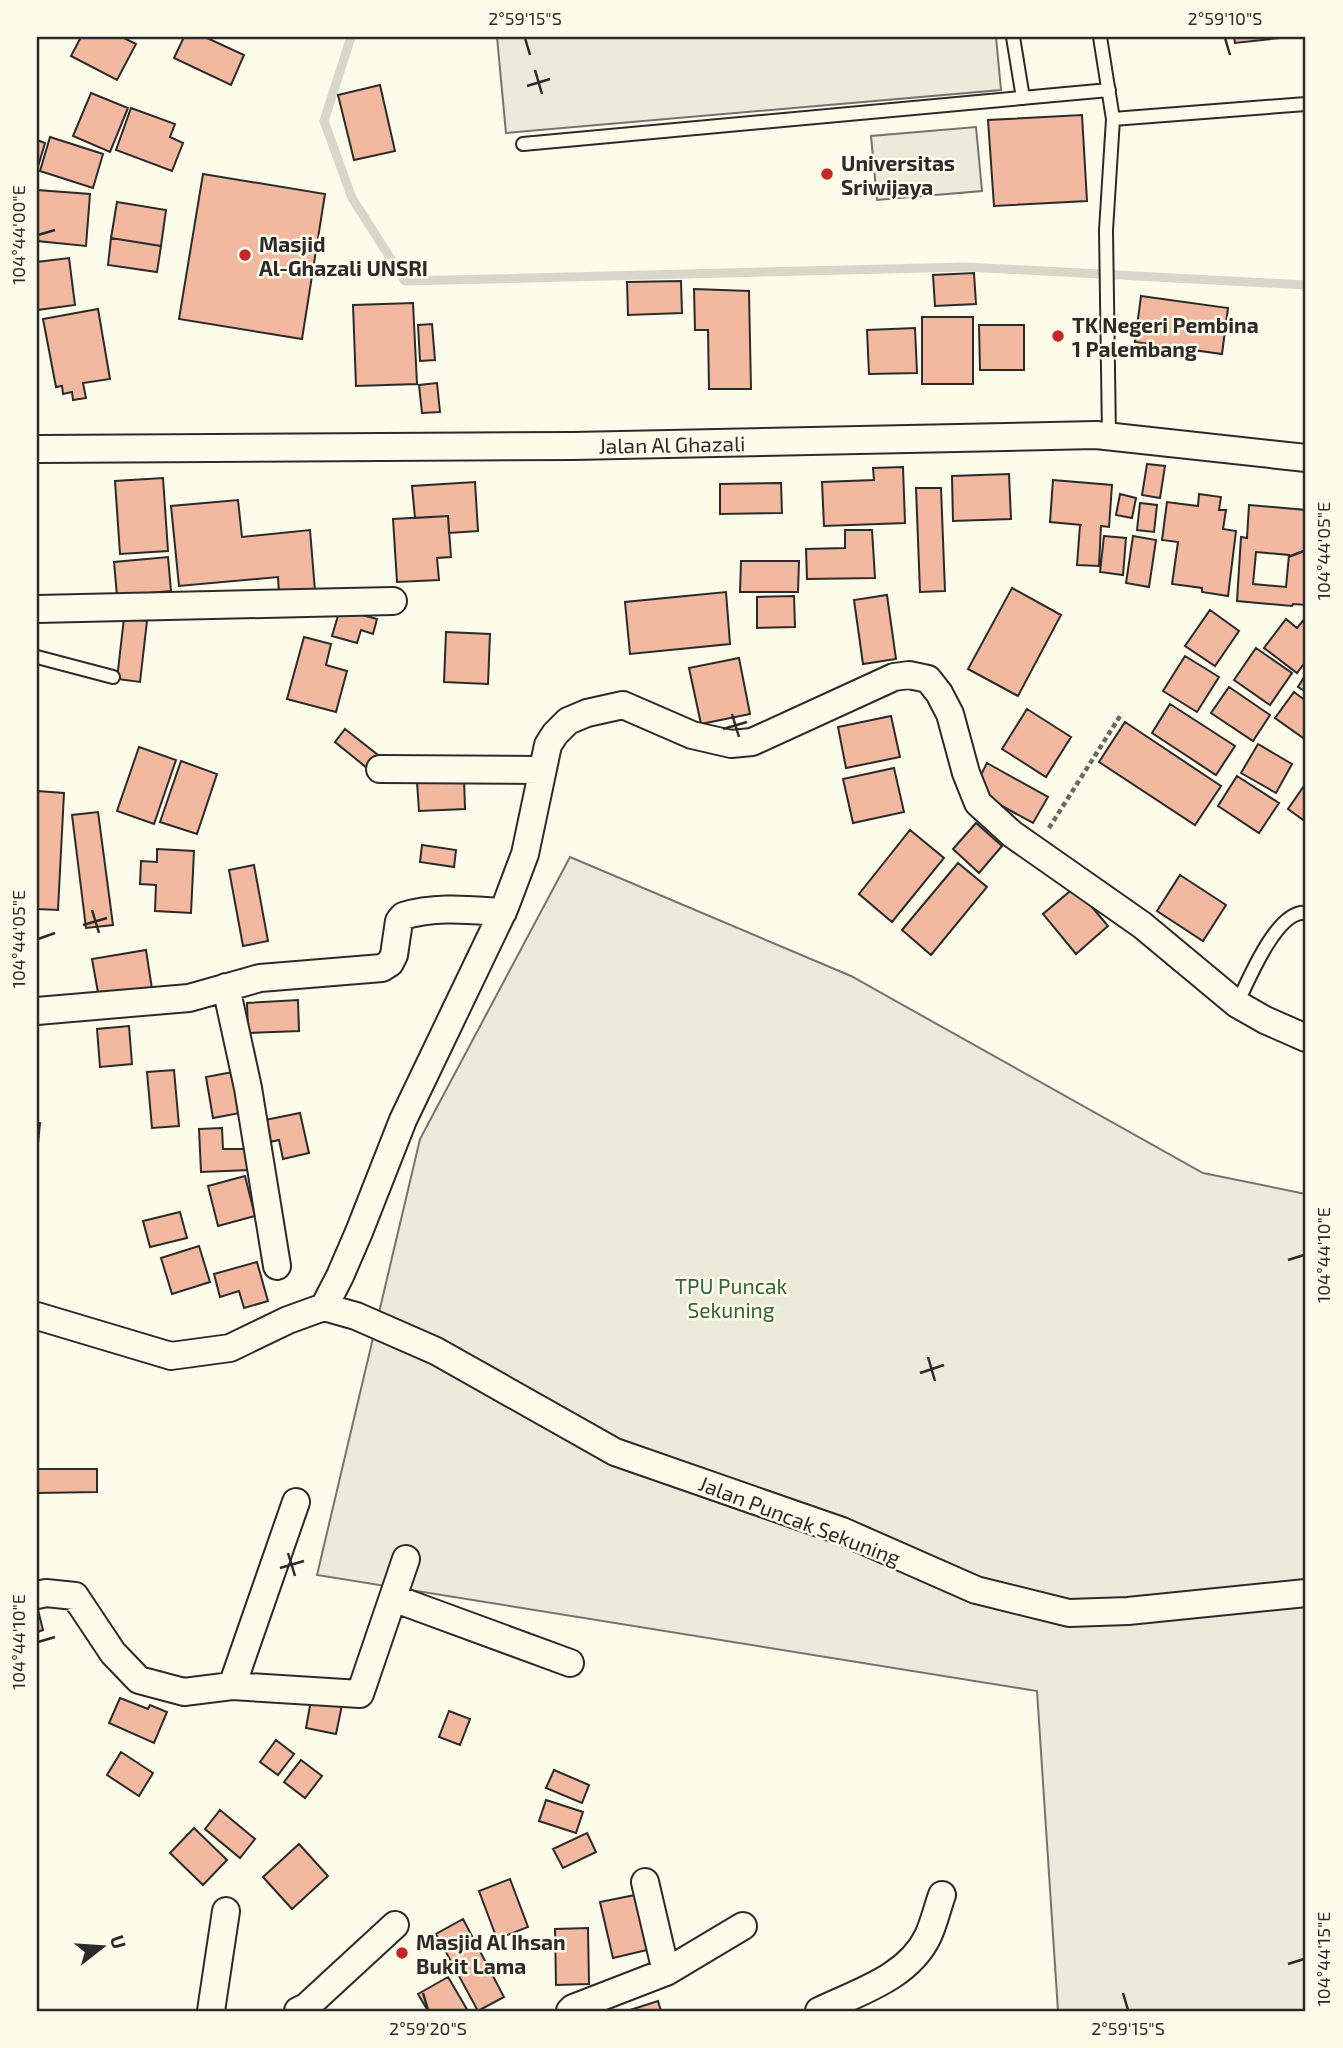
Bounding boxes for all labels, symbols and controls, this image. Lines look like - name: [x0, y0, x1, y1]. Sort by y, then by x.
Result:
- text: 2°59'15"S: [488, 7, 562, 29]
- text: 2°59'10"S: [1188, 7, 1262, 29]
- place label: Universitas Sriwijaya: [841, 150, 955, 200]
- marker: Universitas Sriwijaya: [819, 166, 835, 182]
- text: 104°44'00"E: [7, 185, 29, 285]
- place label: Masjid Al-Ghazali UNSRI: [259, 231, 428, 280]
- marker: Masjid Al-Ghazali UNSRI: [237, 247, 253, 263]
- place label: TK Negeri Pembina 1 Palembang: [1072, 312, 1259, 361]
- marker: TK Negeri Pembina 1 Palembang: [1050, 328, 1066, 344]
- street label: Jalan Al Ghazali: [598, 430, 746, 458]
- text: 104°44'05"E: [1312, 502, 1334, 600]
- text: 104°44'05"E: [7, 890, 29, 988]
- text: 104°44'10"E: [1312, 1207, 1334, 1303]
- park label: TPU Puncak Sekuning: [675, 1273, 787, 1322]
- street label: Jalan Puncak Sekuning: [696, 1470, 905, 1570]
- text: 104°44'10"E: [7, 1594, 29, 1690]
- north arrow: [66, 1912, 136, 1982]
- text: 104°44'15"E: [1312, 1912, 1334, 2006]
- place label: Masjid Al Ihsan Bukit Lama: [416, 1929, 566, 1978]
- text: U: [106, 1932, 132, 1951]
- marker: Masjid Al Ihsan Bukit Lama: [394, 1945, 410, 1961]
- text: 2°59'20"S: [389, 2017, 467, 2039]
- text: 2°59'15"S: [1091, 2017, 1165, 2039]

